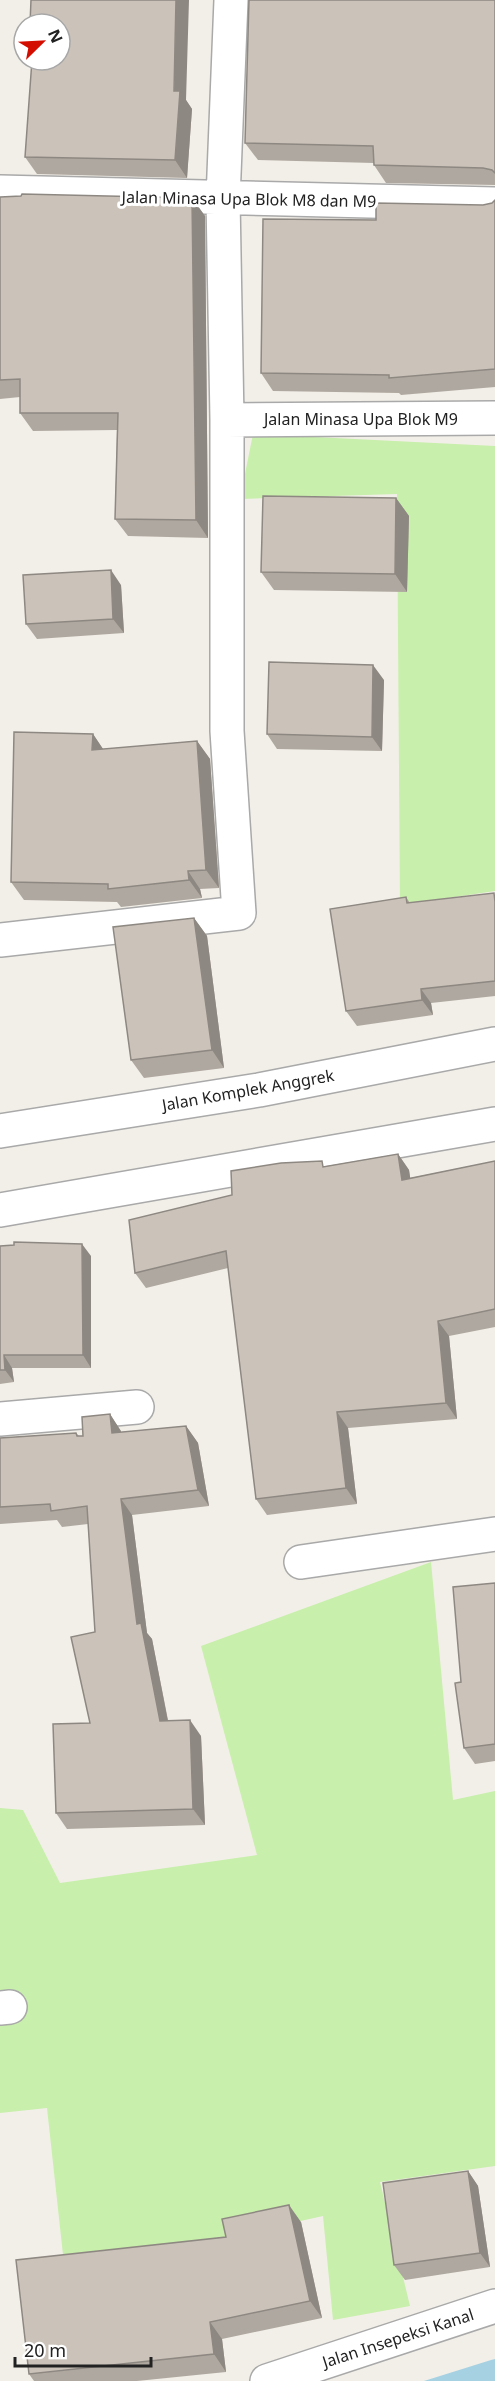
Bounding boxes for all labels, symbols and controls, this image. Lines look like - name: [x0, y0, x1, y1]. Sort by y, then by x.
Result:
- north arrow: [12, 12, 72, 72]
- text: N: [43, 25, 68, 46]
- street label: Jalan Minasa Upa Blok M8 dan M9: [119, 186, 377, 212]
- street label: Jalan Minasa Upa Blok M9: [262, 408, 458, 430]
- street label: Jalan Komplek Anggrek: [158, 1064, 336, 1116]
- street label: Jalan Insepeksi Kanal: [318, 2303, 476, 2373]
- scale bar: [15, 2330, 152, 2368]
- text: 20 m: [24, 2338, 66, 2362]

